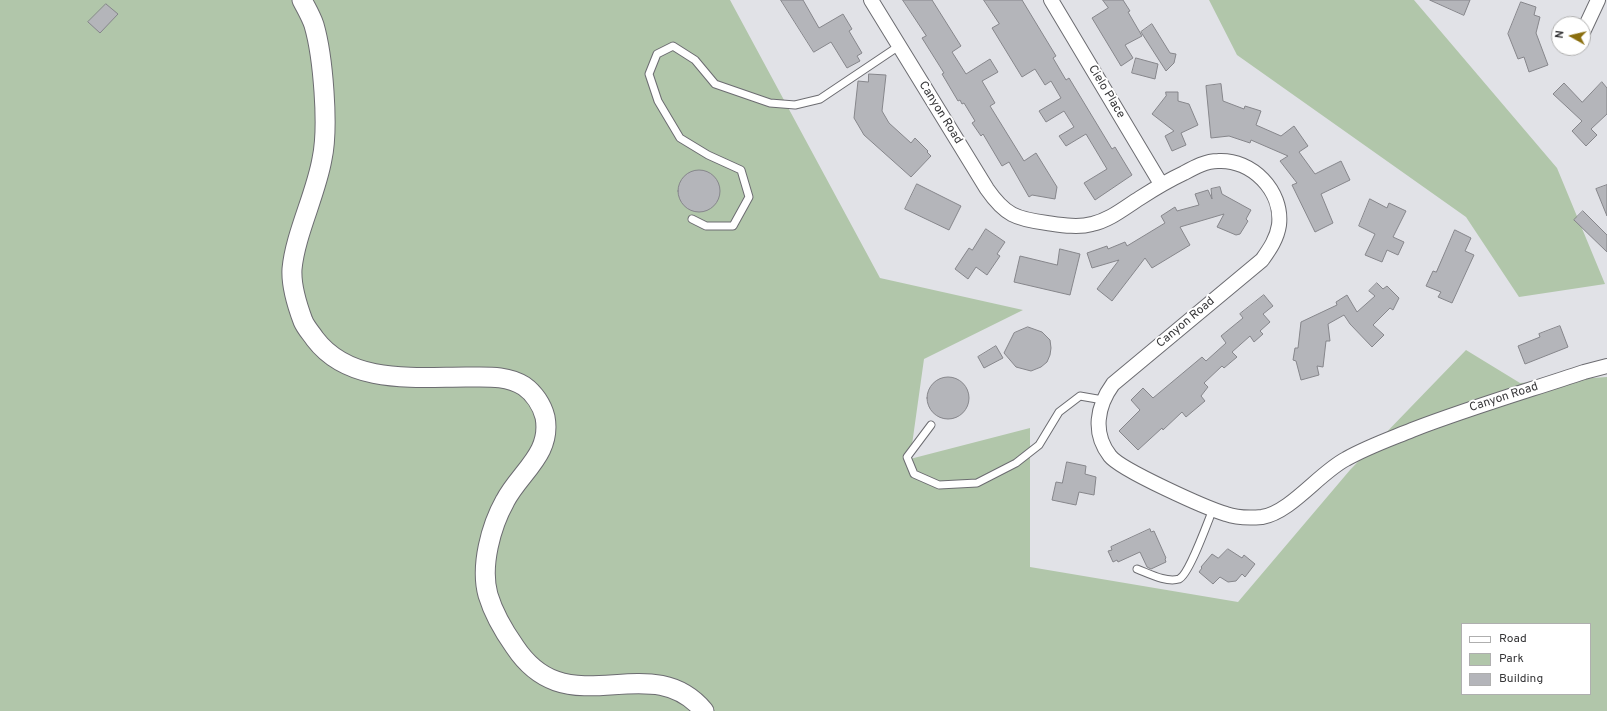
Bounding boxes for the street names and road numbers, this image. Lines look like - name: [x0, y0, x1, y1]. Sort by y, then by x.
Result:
- street label: Cielo Place: [1084, 63, 1128, 121]
- street label: Canyon Road: [915, 79, 965, 147]
- street label: Canyon Road: [1154, 295, 1218, 351]
- street label: Canyon Road: [1468, 380, 1540, 416]

